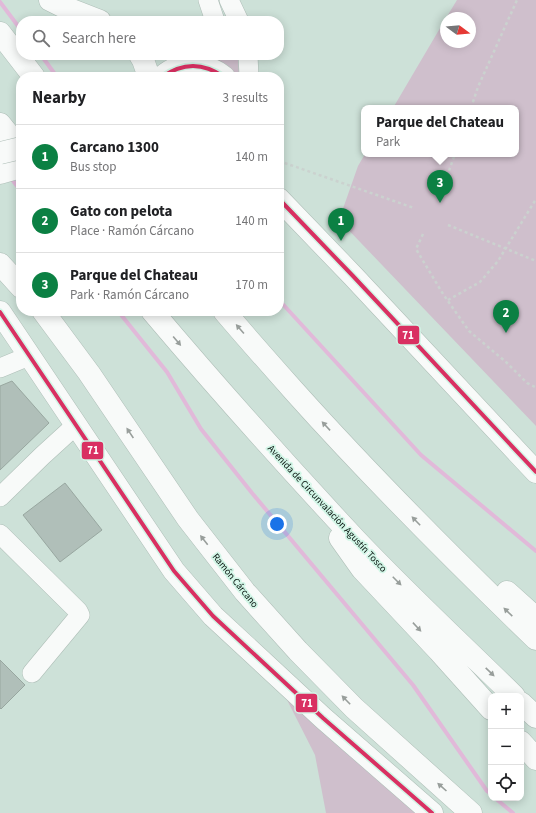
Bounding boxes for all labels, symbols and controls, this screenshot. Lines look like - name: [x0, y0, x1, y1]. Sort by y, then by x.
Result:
- north arrow: [440, 12, 476, 48]
- search box: [16, 16, 284, 60]
- icon: search: [30, 27, 52, 49]
- text: Search here: [62, 28, 136, 49]
- text: Nearby: [32, 86, 86, 110]
- text: 3 results: [223, 89, 268, 107]
- popup: [361, 105, 519, 157]
- text: Parque del Chateau: [376, 112, 504, 133]
- text: Park: [376, 133, 400, 151]
- text: Carcano 1300: [70, 137, 159, 158]
- text: 1: [42, 148, 48, 166]
- text: 140 m: [235, 148, 268, 166]
- text: Bus stop: [70, 158, 116, 176]
- pin: 3: [427, 170, 453, 203]
- text: Gato con pelota: [70, 201, 172, 222]
- pin: 1: [328, 208, 354, 241]
- text: 2: [42, 212, 48, 230]
- text: 140 m: [235, 212, 268, 230]
- text: Place · Ramón Cárcano: [70, 222, 194, 240]
- text: Parque del Chateau: [70, 265, 198, 286]
- text: 3: [42, 276, 48, 294]
- text: 170 m: [235, 276, 268, 294]
- text: Park · Ramón Cárcano: [70, 286, 189, 304]
- pin: 2: [493, 300, 519, 333]
- one-way arrow: [236, 325, 245, 334]
- line badge: 71: [397, 325, 420, 345]
- text: 71: [402, 328, 414, 343]
- one-way arrow: [172, 336, 181, 345]
- one-way arrow: [322, 421, 331, 431]
- one-way arrow: [126, 428, 134, 438]
- line badge: 71: [81, 441, 104, 460]
- street label: Avenida de Circunvalación Agustín Tosco: [264, 442, 390, 575]
- text: 71: [87, 443, 99, 458]
- your location: [267, 514, 287, 534]
- one-way arrow: [411, 516, 421, 526]
- one-way arrow: [200, 534, 208, 545]
- street label: Ramón Cárcano: [209, 550, 262, 611]
- one-way arrow: [392, 576, 402, 586]
- one-way arrow: [503, 607, 513, 617]
- one-way arrow: [412, 622, 422, 632]
- one-way arrow: [485, 667, 495, 677]
- line badge: 71: [295, 693, 318, 713]
- map controls: [488, 693, 524, 801]
- button: +: [488, 693, 524, 729]
- one-way arrow: [341, 695, 351, 705]
- text: 71: [301, 696, 313, 711]
- button: −: [488, 729, 524, 765]
- button: locate: [488, 765, 524, 801]
- one-way arrow: [437, 782, 447, 792]

